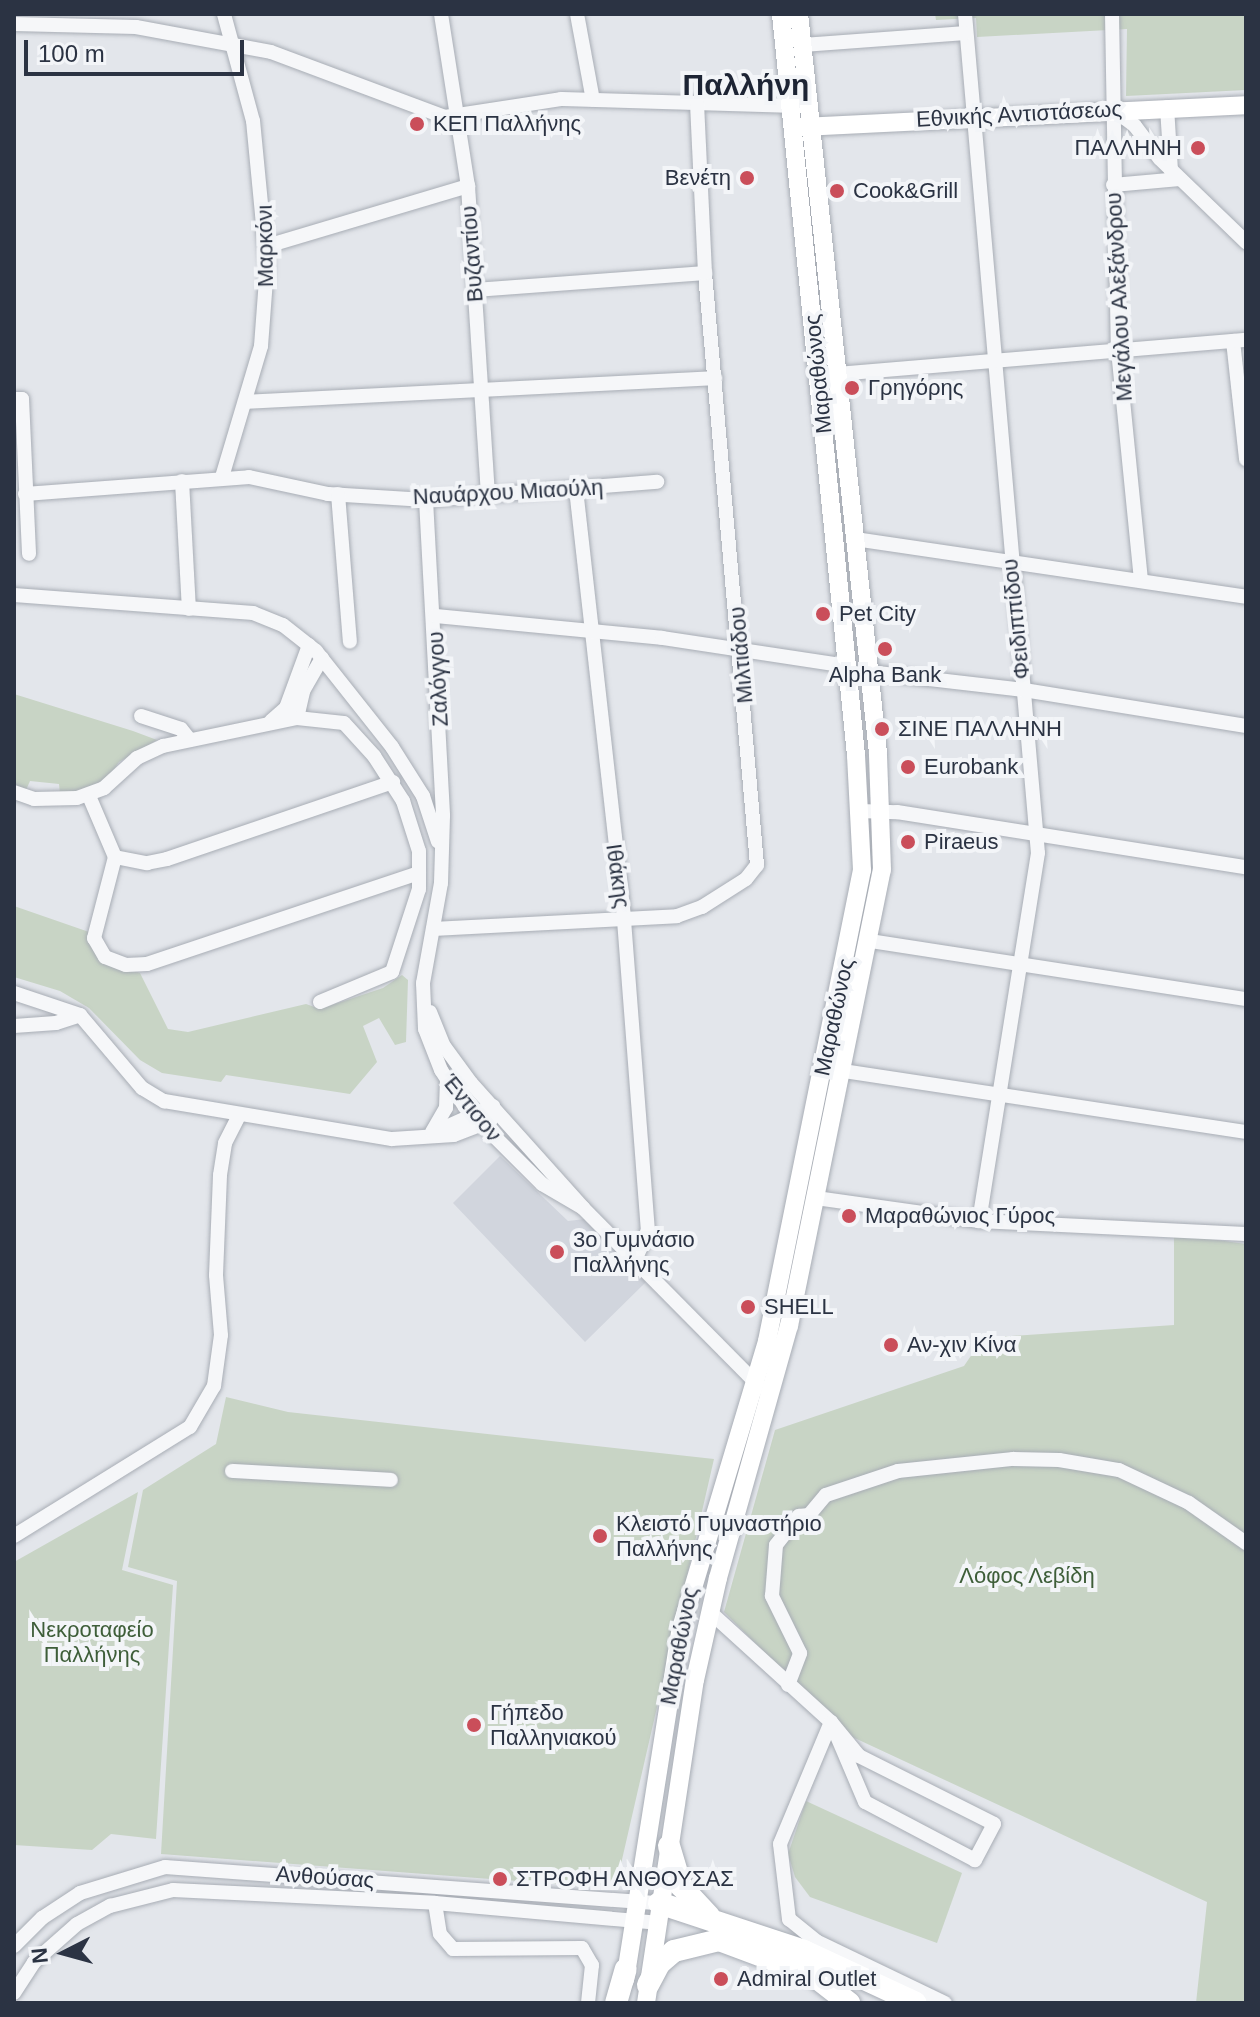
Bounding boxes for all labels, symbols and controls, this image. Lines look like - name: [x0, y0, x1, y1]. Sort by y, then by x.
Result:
- scale bar: [28, 24, 248, 74]
- text: 100 m: [38, 40, 105, 67]
- district label: Παλλήνη: [683, 67, 809, 103]
- street label: Εθνικής Αντιστάσεως: [915, 95, 1123, 133]
- place label: ΚΕΠ Παλλήνης: [433, 111, 581, 137]
- marker: ΚΕΠ Παλλήνης: [408, 115, 426, 133]
- place label: ΠΑΛΛΗΝΗ: [1074, 135, 1182, 161]
- marker: ΠΑΛΛΗΝΗ: [1189, 139, 1207, 157]
- place label: Βενέτη: [665, 165, 731, 191]
- marker: Βενέτη: [738, 169, 756, 187]
- place label: Cook&Grill: [853, 178, 958, 204]
- marker: Cook&Grill: [828, 182, 846, 200]
- street label: Μεγάλου Αλεξάνδρου: [1100, 191, 1138, 403]
- street label: Μαρκόνι: [251, 205, 279, 287]
- street label: Βυζαντίου: [455, 205, 489, 303]
- street label: Μαραθώνος: [799, 313, 837, 435]
- place label: Γρηγόρης: [868, 375, 963, 401]
- marker: Γρηγόρης: [843, 379, 861, 397]
- street label: Ναυάρχου Μιαούλη: [412, 474, 604, 510]
- street label: Φειδιππίδου: [997, 557, 1035, 681]
- place label: Pet City: [839, 601, 916, 627]
- marker: Pet City: [814, 605, 832, 623]
- street label: Μιλτιάδου: [724, 606, 758, 704]
- street label: Ζαλόγγου: [422, 631, 454, 727]
- marker: Alpha Bank: [876, 640, 894, 658]
- place label: Alpha Bank: [829, 662, 941, 688]
- place label: ΣΙΝΕ ΠΑΛΛΗΝΗ: [898, 716, 1062, 742]
- marker: ΣΙΝΕ ΠΑΛΛΗΝΗ: [873, 720, 891, 738]
- place label: Eurobank: [924, 754, 1018, 780]
- marker: Eurobank: [899, 758, 917, 776]
- place label: Piraeus: [924, 829, 999, 855]
- marker: Piraeus: [899, 833, 917, 851]
- street label: Ιθάκης: [600, 842, 636, 910]
- street label: Μαραθώνος: [809, 956, 859, 1078]
- street label: Έντισον: [437, 1069, 507, 1147]
- place label: Μαραθώνιος Γύρος: [865, 1203, 1055, 1229]
- marker: Μαραθώνιος Γύρος: [840, 1207, 858, 1225]
- place label: 3ο Γυμνάσιο Παλλήνης: [573, 1226, 695, 1278]
- marker: 3ο Γυμνάσιο Παλλήνης: [548, 1243, 566, 1261]
- place label: SHELL: [764, 1294, 834, 1320]
- marker: SHELL: [739, 1298, 757, 1316]
- place label: Αν-χιν Κίνα: [907, 1332, 1016, 1358]
- marker: Αν-χιν Κίνα: [882, 1336, 900, 1354]
- place label: Κλειστό Γυμναστήριο Παλλήνης: [616, 1510, 822, 1562]
- marker: Κλειστό Γυμναστήριο Παλλήνης: [591, 1527, 609, 1545]
- park label: Λόφος Λεβίδη: [959, 1563, 1095, 1589]
- street label: Μαραθώνος: [655, 1585, 703, 1707]
- park label: Νεκροταφείο Παλλήνης: [30, 1616, 154, 1668]
- place label: Γήπεδο Παλληνιακού: [490, 1699, 616, 1750]
- marker: Γήπεδο Παλληνιακού: [465, 1716, 483, 1734]
- street label: Ανθούσας: [275, 1860, 375, 1894]
- place label: ΣΤΡΟΦΗ ΑΝΘΟΥΣΑΣ: [516, 1866, 735, 1892]
- marker: ΣΤΡΟΦΗ ΑΝΘΟΥΣΑΣ: [491, 1870, 509, 1888]
- north arrow: [24, 1913, 104, 1993]
- text: N: [26, 1946, 53, 1965]
- place label: Admiral Outlet: [737, 1966, 876, 1992]
- marker: Admiral Outlet: [712, 1970, 730, 1988]

